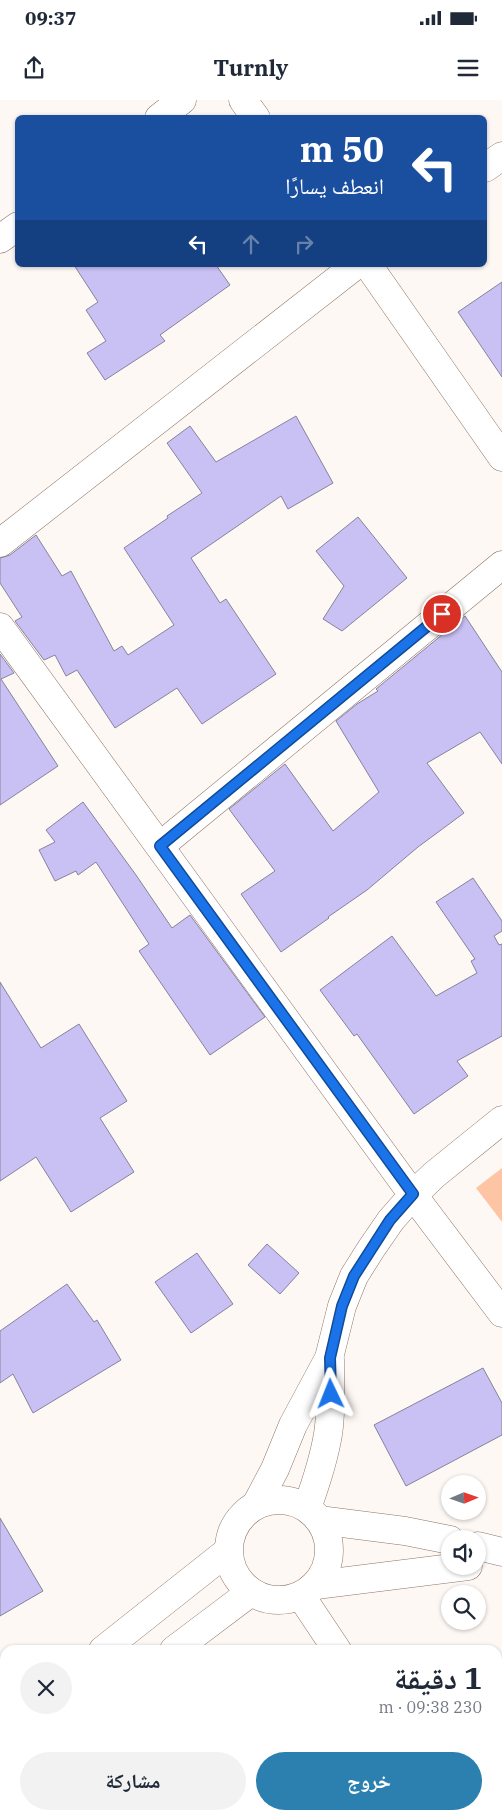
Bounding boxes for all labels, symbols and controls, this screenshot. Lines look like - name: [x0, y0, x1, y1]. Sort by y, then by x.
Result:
- text: 09:37: [25, 6, 76, 30]
- text: Turnly: [214, 53, 288, 82]
- icon: share: [20, 54, 48, 82]
- icon: menu: [454, 54, 482, 82]
- text: 50 m: [300, 126, 384, 172]
- icon: left: [402, 135, 467, 200]
- text: انعطف يسارًا: [285, 171, 384, 200]
- icon: left: [184, 230, 212, 258]
- icon: ahead: [237, 230, 265, 258]
- icon: right: [290, 230, 318, 258]
- pin: [421, 593, 463, 635]
- icon: arrive: [428, 600, 456, 628]
- position arrow: [304, 1367, 356, 1419]
- north arrow: [441, 1475, 486, 1520]
- map controls: [441, 1475, 486, 1630]
- button: sound: [441, 1530, 486, 1575]
- button: search: [441, 1585, 486, 1630]
- text: 1 دقيقة: [394, 1658, 482, 1697]
- button: close: [20, 1662, 72, 1714]
- text: 230 m · 09:38: [379, 1697, 482, 1717]
- button: مشاركة: [20, 1752, 246, 1810]
- button: خروج: [256, 1752, 482, 1810]

